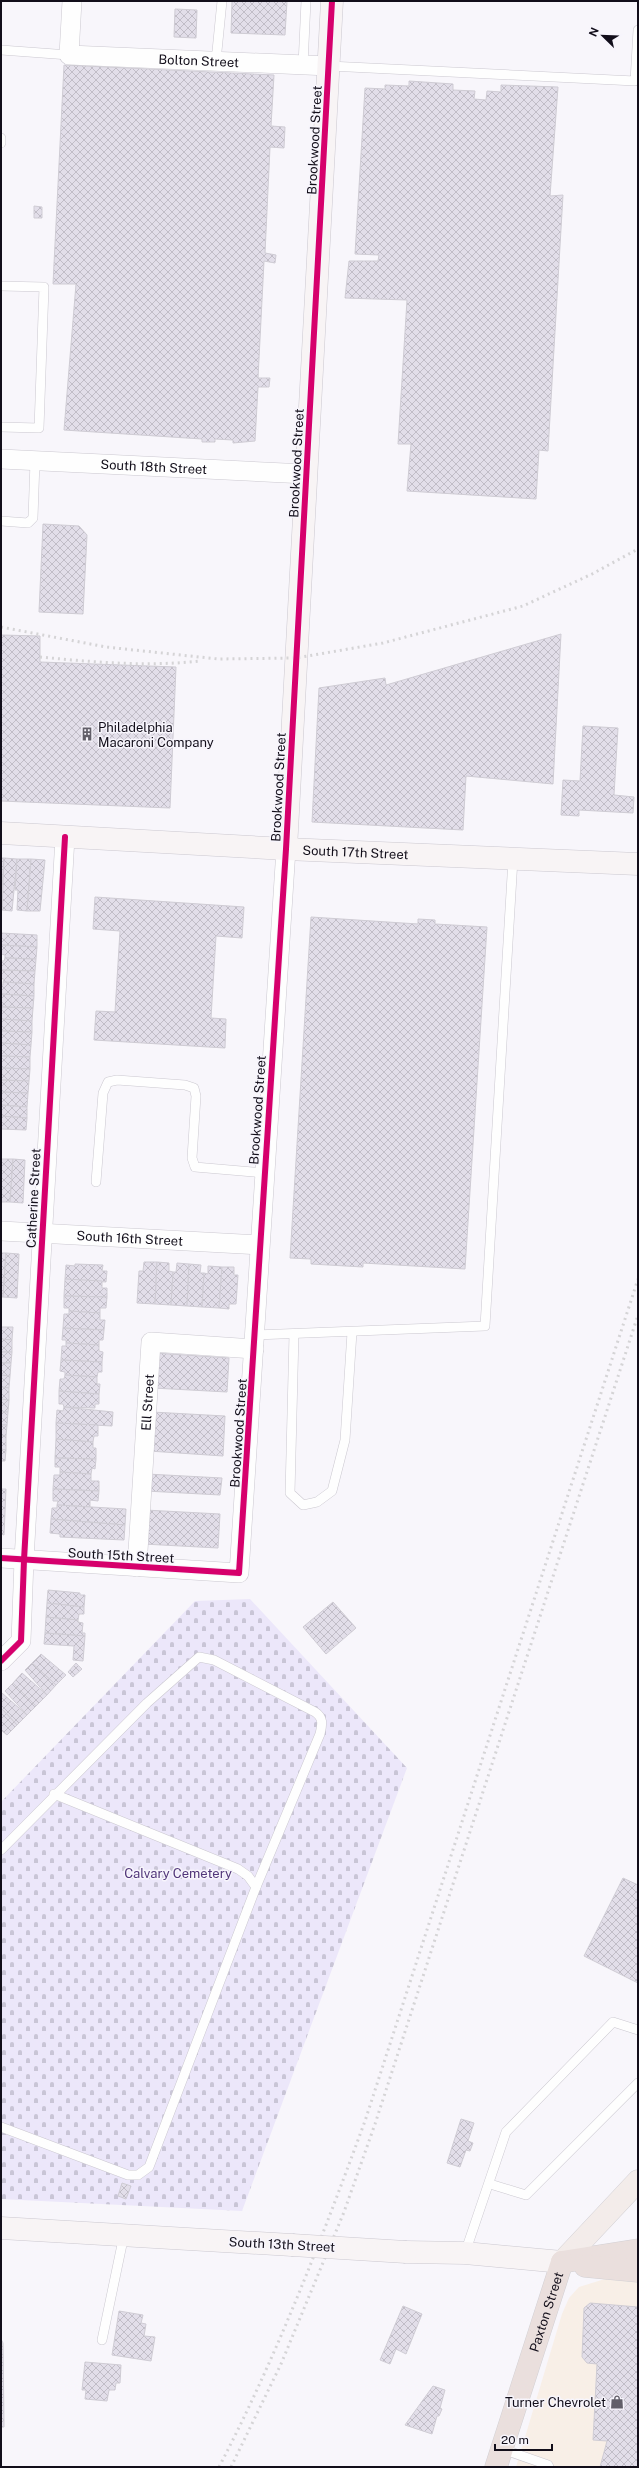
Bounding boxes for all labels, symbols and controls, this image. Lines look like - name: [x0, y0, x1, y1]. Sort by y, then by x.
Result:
- north arrow: [583, 16, 623, 56]
- text: N: [587, 26, 601, 38]
- street label: Bolton Street: [158, 52, 239, 70]
- street label: Brookwood Street: [304, 85, 325, 195]
- street label: Brookwood Street: [286, 408, 307, 518]
- street label: South 18th Street: [100, 457, 208, 477]
- place label: Philadelphia Macaroni Company: [98, 720, 214, 750]
- building icon: Philadelphia Macaroni Company: [79, 726, 95, 742]
- street label: Brookwood Street: [268, 732, 289, 842]
- street label: South 17th Street: [302, 843, 409, 862]
- street label: Brookwood Street: [246, 1055, 269, 1165]
- street label: Catherine Street: [23, 1148, 44, 1248]
- street label: South 16th Street: [76, 1228, 183, 1249]
- street label: Ell Street: [138, 1374, 157, 1431]
- street label: Brookwood Street: [227, 1378, 250, 1488]
- street label: South 15th Street: [67, 1545, 175, 1566]
- park label: Calvary Cemetery: [124, 1866, 232, 1881]
- street label: South 13th Street: [228, 2234, 336, 2255]
- street label: Paxton Street: [527, 2270, 566, 2354]
- shop icon: Turner Chevrolet: [609, 2394, 625, 2410]
- place label: Turner Chevrolet: [505, 2395, 606, 2410]
- scale bar: [495, 2426, 552, 2452]
- text: 20 m: [501, 2433, 529, 2447]

